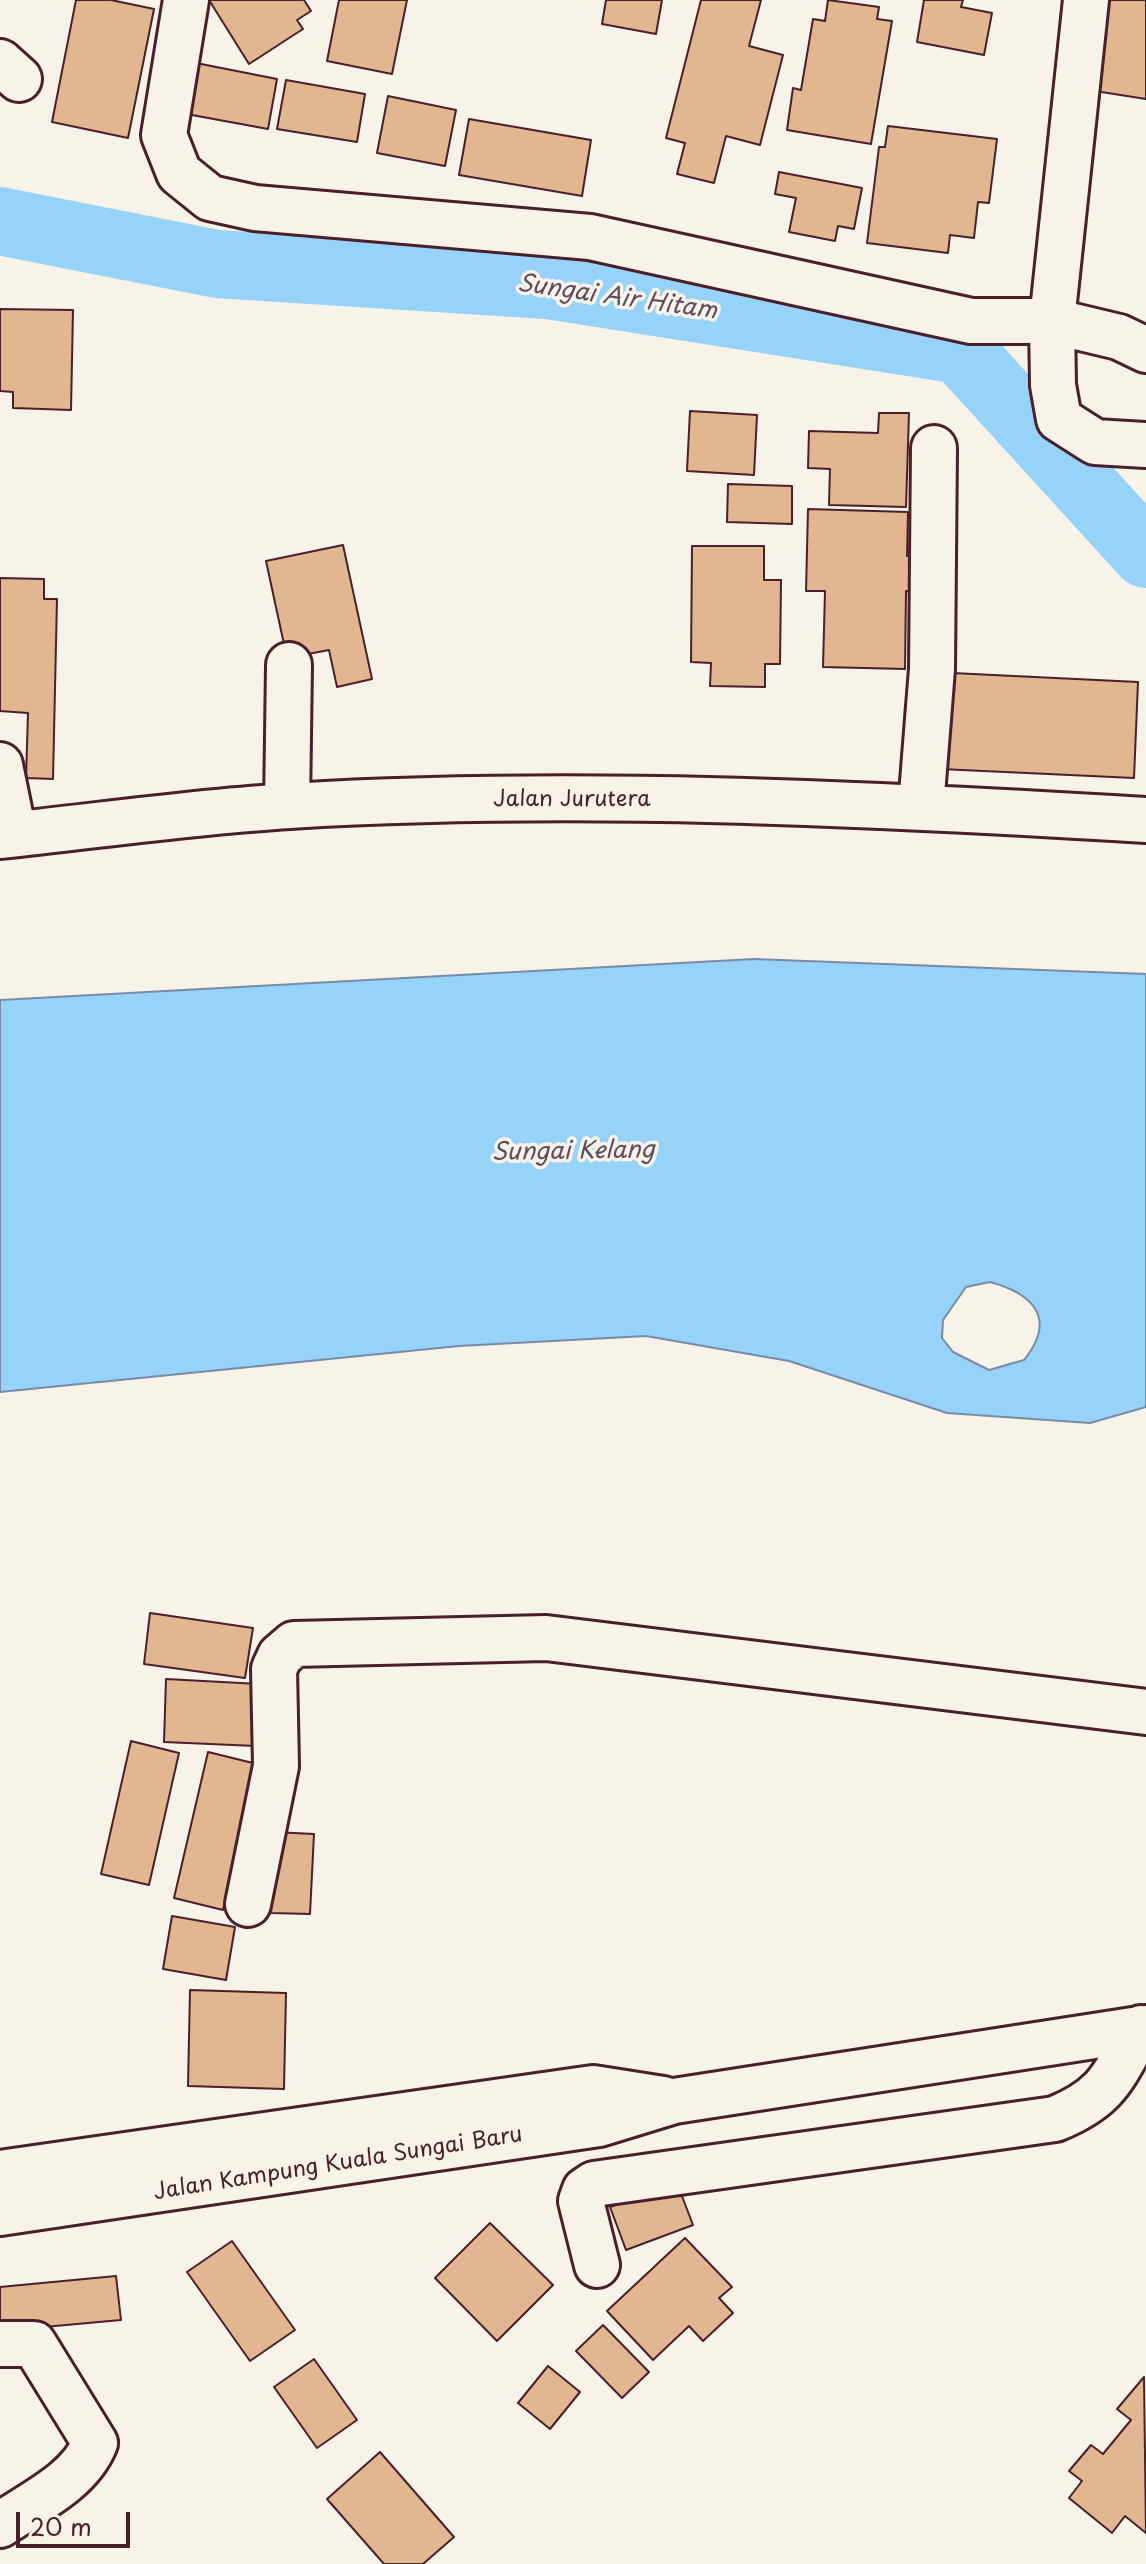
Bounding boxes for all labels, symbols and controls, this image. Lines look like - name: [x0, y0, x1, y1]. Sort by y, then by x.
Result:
- water label: Sungai Air Hitam: [515, 270, 719, 326]
- street label: Jalan Jurutera: [493, 787, 651, 813]
- water label: Sungai Kelang: [491, 1136, 655, 1168]
- street label: Jalan Kampung Kuala Sungai Baru: [152, 2122, 524, 2206]
- scale bar: [20, 2496, 134, 2546]
- text: 20 m: [30, 2508, 92, 2544]

